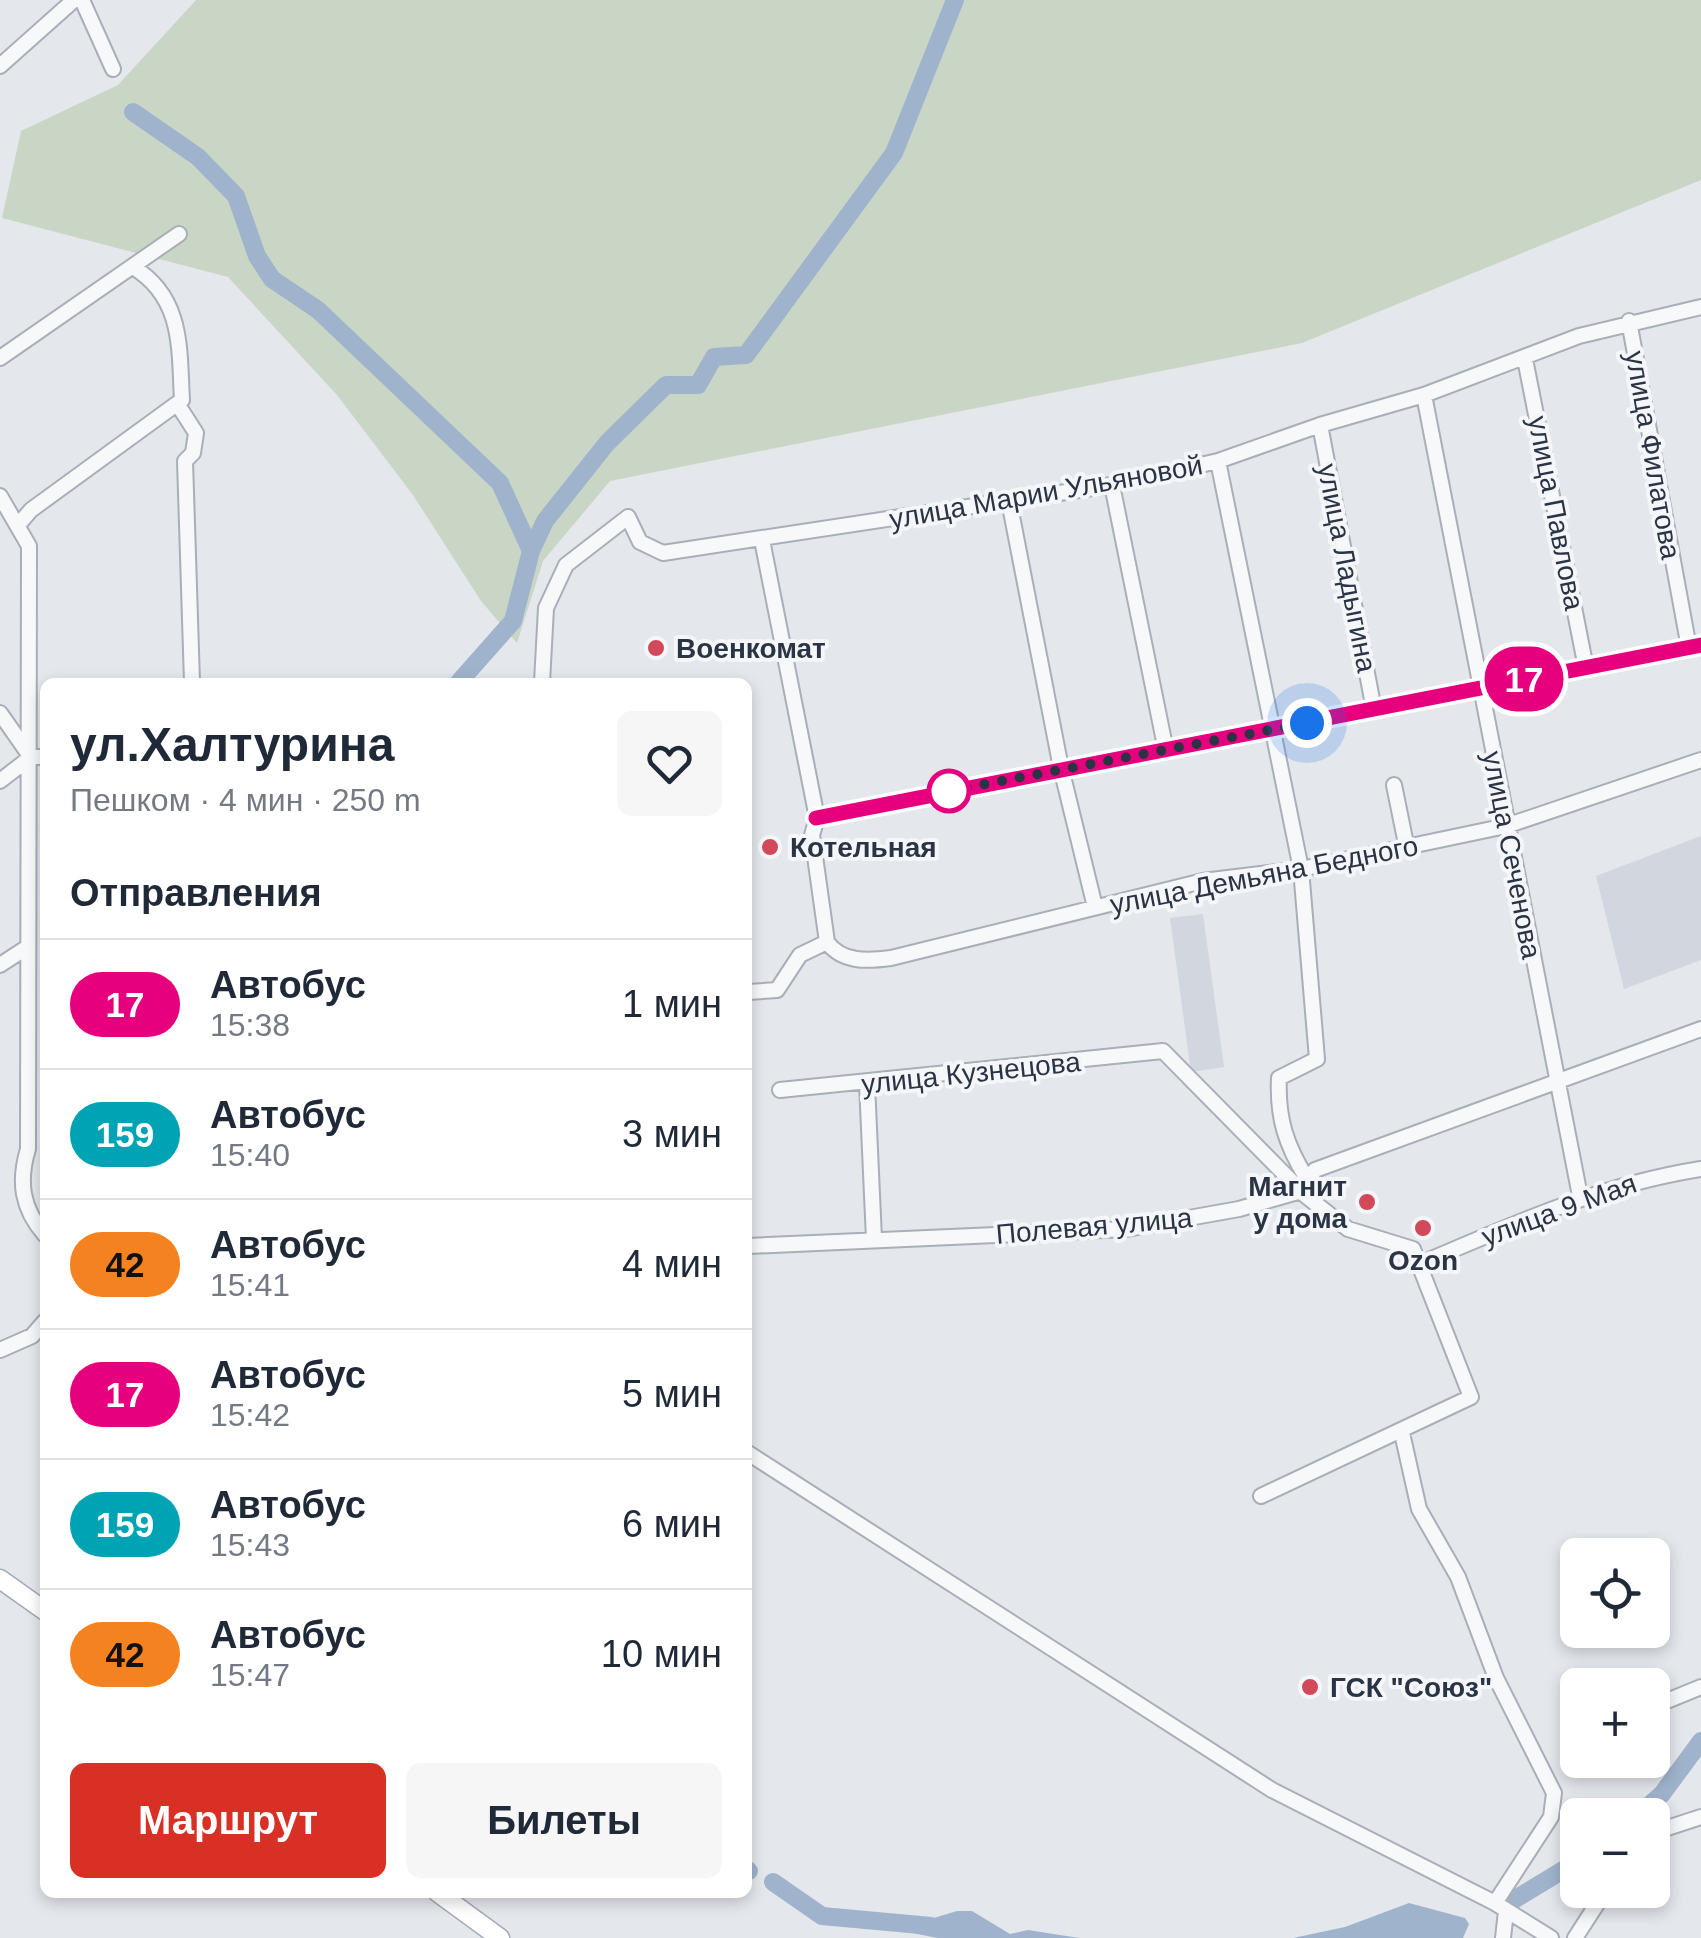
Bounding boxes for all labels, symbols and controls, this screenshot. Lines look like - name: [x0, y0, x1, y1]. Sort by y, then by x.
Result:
- street label: улица Филатова: [1619, 348, 1687, 562]
- street label: улица Павлова: [1522, 413, 1590, 613]
- street label: улица Марии Ульяновой: [887, 449, 1205, 535]
- street label: улица Ладыгина: [1312, 461, 1383, 675]
- place label: Военкомат: [676, 633, 826, 664]
- marker: Военкомат: [645, 637, 667, 659]
- line badge: 17: [1479, 646, 1569, 712]
- text: 17: [1505, 660, 1543, 699]
- your location: [1282, 698, 1332, 748]
- button: heart: [617, 711, 722, 816]
- text: ул.Халтурина: [70, 718, 394, 771]
- street label: улица Сеченова: [1477, 749, 1547, 962]
- unlabelled marker: [928, 770, 970, 812]
- text: Пешком · 4 мин · 250 m: [70, 782, 421, 818]
- street label: улица Демьяна Бедного: [1107, 830, 1421, 920]
- place label: Котельная: [790, 832, 937, 863]
- marker: Котельная: [759, 836, 781, 858]
- text: Отправления: [70, 872, 322, 914]
- text: Автобус: [210, 964, 366, 1006]
- text: 1 мин: [622, 983, 722, 1025]
- text: 17: [106, 985, 144, 1024]
- text: 15:38: [210, 1007, 290, 1043]
- street label: улица Кузнецова: [860, 1046, 1083, 1100]
- text: Автобус: [210, 1094, 366, 1136]
- text: 3 мин: [622, 1113, 722, 1155]
- text: 159: [96, 1115, 154, 1154]
- text: 15:40: [210, 1137, 290, 1173]
- street label: улица 9 Мая: [1477, 1168, 1641, 1252]
- place label: Магнит у дома: [1248, 1171, 1347, 1234]
- marker: Магнит у дома: [1356, 1191, 1378, 1213]
- street label: Полевая улица: [995, 1202, 1194, 1250]
- marker: Ozon: [1412, 1217, 1434, 1239]
- text: Автобус: [210, 1224, 366, 1266]
- text: 4 мин: [622, 1243, 722, 1285]
- text: 42: [106, 1245, 144, 1284]
- place label: Ozon: [1388, 1245, 1458, 1276]
- text: 15:41: [210, 1267, 290, 1303]
- text: Автобус: [210, 1354, 366, 1396]
- text: 5 мин: [622, 1373, 722, 1415]
- text: 17: [106, 1375, 144, 1414]
- text: 15:42: [210, 1397, 290, 1433]
- text: Автобус: [210, 1484, 366, 1526]
- text: 6 мин: [622, 1503, 722, 1545]
- text: 159: [96, 1505, 154, 1544]
- text: 15:43: [210, 1527, 290, 1563]
- map controls: [1560, 1538, 1670, 1908]
- button: locate: [1560, 1538, 1670, 1648]
- text: Автобус: [210, 1614, 366, 1656]
- text: 10 мин: [601, 1633, 722, 1675]
- text: 42: [106, 1635, 144, 1674]
- text: 15:47: [210, 1657, 290, 1693]
- button: +: [1560, 1668, 1670, 1778]
- place label: ГСК "Союз": [1330, 1672, 1492, 1703]
- marker: ГСК "Союз": [1299, 1676, 1321, 1698]
- button: Маршрут: [70, 1763, 386, 1878]
- button: Билеты: [406, 1763, 722, 1878]
- button: −: [1560, 1798, 1670, 1908]

